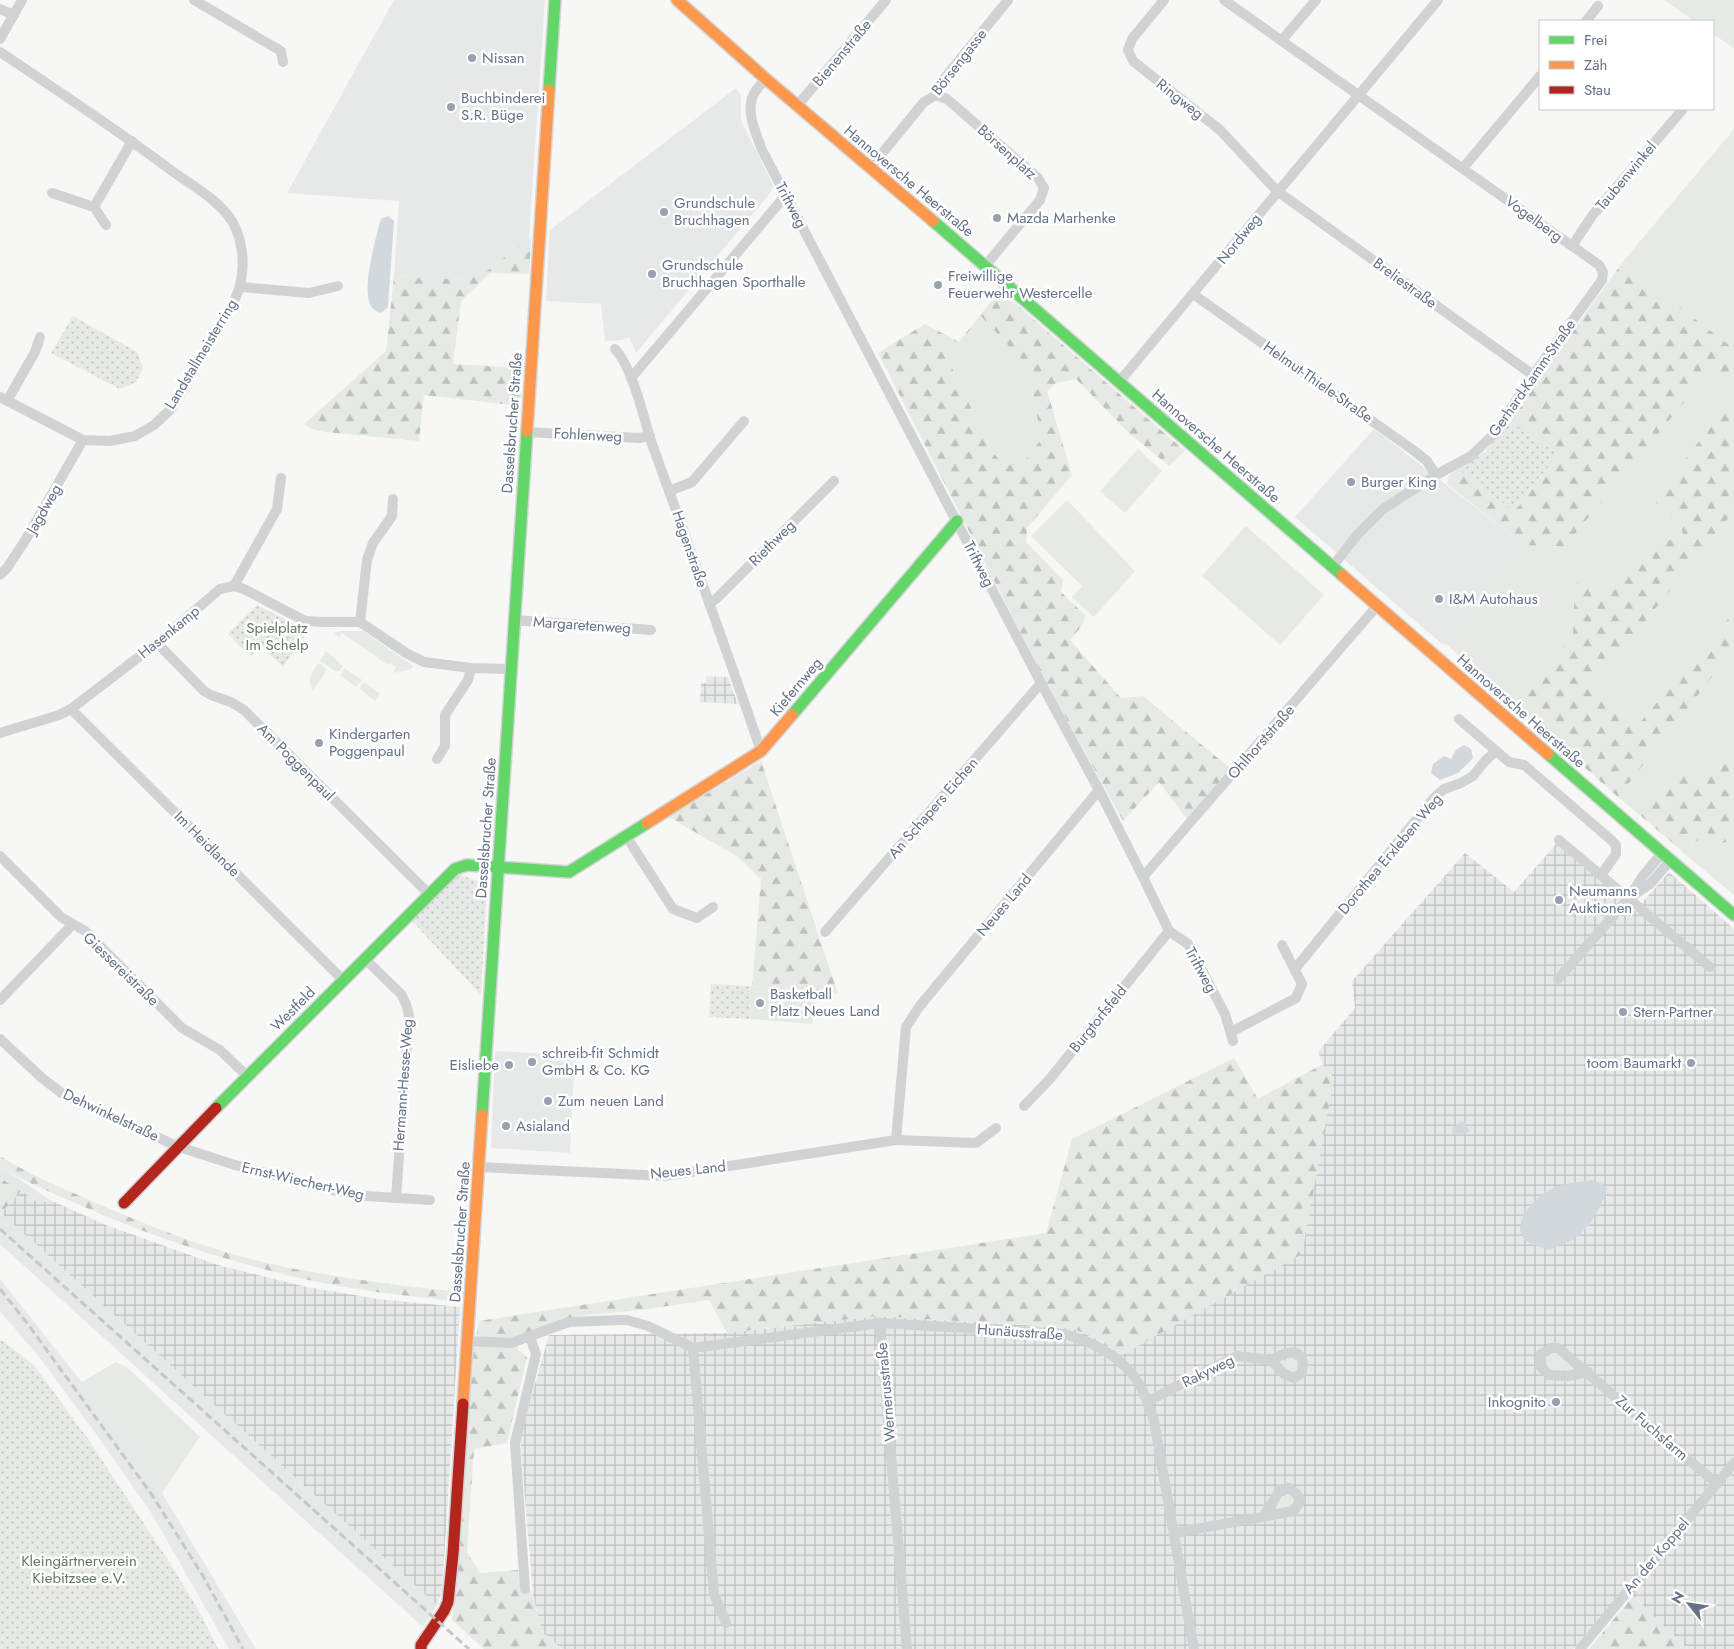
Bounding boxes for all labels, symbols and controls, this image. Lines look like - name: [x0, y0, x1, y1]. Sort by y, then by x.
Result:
- street label: Bienenstraße: [807, 14, 877, 91]
- legend: [1539, 20, 1714, 110]
- street label: Börsengasse: [926, 24, 992, 100]
- text: Frei: [1584, 29, 1608, 51]
- place label: Nissan: [482, 47, 525, 69]
- marker: Nissan: [466, 52, 478, 64]
- text: Zäh: [1584, 54, 1607, 76]
- street label: Ringweg: [1152, 73, 1208, 125]
- text: Stau: [1584, 79, 1611, 101]
- place label: Buchbinderei S.R. Büge: [461, 87, 545, 126]
- marker: Buchbinderei S.R. Büge: [445, 101, 457, 113]
- street label: Börsenplatz: [972, 119, 1042, 185]
- street label: Hannoversche Heerstraße: [839, 120, 979, 242]
- street label: Taubenwinkel: [1591, 137, 1661, 215]
- street label: Triftweg: [770, 178, 812, 232]
- street label: Vogelberg: [1501, 191, 1567, 247]
- place label: Grundschule Bruchhagen: [674, 192, 755, 231]
- marker: Grundschule Bruchhagen: [658, 206, 670, 218]
- place label: Mazda Marhenke: [1007, 207, 1116, 229]
- street label: Nordweg: [1212, 209, 1266, 269]
- marker: Mazda Marhenke: [991, 212, 1003, 224]
- street label: Breliestraße: [1368, 252, 1442, 314]
- place label: Grundschule Bruchhagen Sporthalle: [662, 254, 806, 293]
- place label: Freiwillige Feuerwehr Westercelle: [948, 265, 1093, 304]
- marker: Grundschule Bruchhagen Sporthalle: [646, 268, 658, 280]
- marker: Freiwillige Feuerwehr Westercelle: [932, 279, 944, 291]
- street label: Landstallmeisterring: [159, 295, 243, 413]
- street label: Gerhard-Kamm-Straße: [1483, 315, 1581, 441]
- street label: Helmut-Thiele-Straße: [1259, 336, 1378, 428]
- street label: Dasselsbrucher Straße: [496, 352, 528, 494]
- street label: Hannoversche Heerstraße: [1147, 384, 1285, 508]
- street label: Fohlenweg: [553, 422, 623, 448]
- place label: Burger King: [1361, 471, 1437, 493]
- marker: Burger King: [1345, 476, 1357, 488]
- street label: Jagdweg: [20, 480, 67, 540]
- street label: Hagenstraße: [667, 507, 714, 591]
- street label: Riethweg: [744, 515, 800, 571]
- street label: Triftweg: [958, 537, 1000, 591]
- place label: I&M Autohaus: [1449, 588, 1538, 610]
- marker: I&M Autohaus: [1433, 593, 1445, 605]
- street label: Hasenkamp: [133, 600, 205, 664]
- street label: Margaretenweg: [532, 611, 632, 639]
- park label: Spielplatz Im Schelp: [246, 617, 309, 656]
- street label: Hannoversche Heerstraße: [1452, 649, 1590, 773]
- street label: Kiefernweg: [765, 653, 827, 721]
- street label: Ohlhorststraße: [1222, 700, 1300, 784]
- street label: Am Poggenpaul: [252, 718, 340, 806]
- place label: Kindergarten Poggenpaul: [329, 723, 411, 762]
- marker: Kindergarten Poggenpaul: [313, 737, 325, 749]
- street label: An Schapers Eichen: [883, 753, 983, 863]
- street label: Dasselsbrucher Straße: [470, 757, 502, 899]
- street label: Dorothea Erxleben Weg: [1333, 789, 1447, 919]
- street label: Im Heidlande: [169, 806, 245, 882]
- street label: Neues Land: [971, 869, 1037, 941]
- place label: Neumanns Auktionen: [1569, 880, 1637, 919]
- marker: Neumanns Auktionen: [1553, 894, 1565, 906]
- street label: Giessereistraße: [78, 927, 164, 1011]
- street label: Triftweg: [1180, 943, 1222, 997]
- street label: Burgtorfsfeld: [1064, 981, 1132, 1057]
- street label: Westfeld: [266, 982, 320, 1036]
- place label: Basketball Platz Neues Land: [770, 983, 880, 1022]
- marker: Basketball Platz Neues Land: [754, 997, 766, 1009]
- place label: Stern-Partner: [1633, 1001, 1714, 1023]
- marker: Stern-Partner: [1617, 1006, 1629, 1018]
- street label: Hermann-Hesse-Weg: [387, 1018, 419, 1152]
- place label: schreib-fit Schmidt GmbH & Co. KG: [542, 1042, 659, 1081]
- place label: toom Baumarkt: [1587, 1052, 1681, 1074]
- place label: Eisliebe: [449, 1054, 499, 1076]
- marker: schreib-fit Schmidt GmbH & Co. KG: [526, 1056, 538, 1068]
- marker: toom Baumarkt: [1685, 1057, 1697, 1069]
- marker: Eisliebe: [503, 1059, 515, 1071]
- street label: Dehwinkelstraße: [59, 1083, 163, 1147]
- place label: Zum neuen Land: [558, 1090, 664, 1112]
- marker: Zum neuen Land: [542, 1095, 554, 1107]
- place label: Asialand: [516, 1115, 570, 1137]
- marker: Asialand: [500, 1120, 512, 1132]
- street label: Neues Land: [649, 1155, 727, 1185]
- street label: Ernst-Wiechert-Weg: [240, 1156, 366, 1206]
- street label: Dasselsbrucher Straße: [444, 1161, 476, 1303]
- street label: Hunäusstraße: [976, 1318, 1064, 1346]
- street label: Wernerusstraße: [871, 1341, 901, 1442]
- street label: Rakyweg: [1178, 1349, 1238, 1393]
- street label: Zur Fuchsfarm: [1611, 1390, 1693, 1466]
- place label: Inkognito: [1488, 1391, 1546, 1413]
- marker: Inkognito: [1550, 1396, 1562, 1408]
- street label: An der Koppel: [1618, 1513, 1694, 1599]
- park label: Kleingärtnerverein Kiebitzsee e.V.: [21, 1550, 137, 1589]
- north arrow: [1664, 1579, 1714, 1629]
- text: N: [1666, 1588, 1689, 1607]

